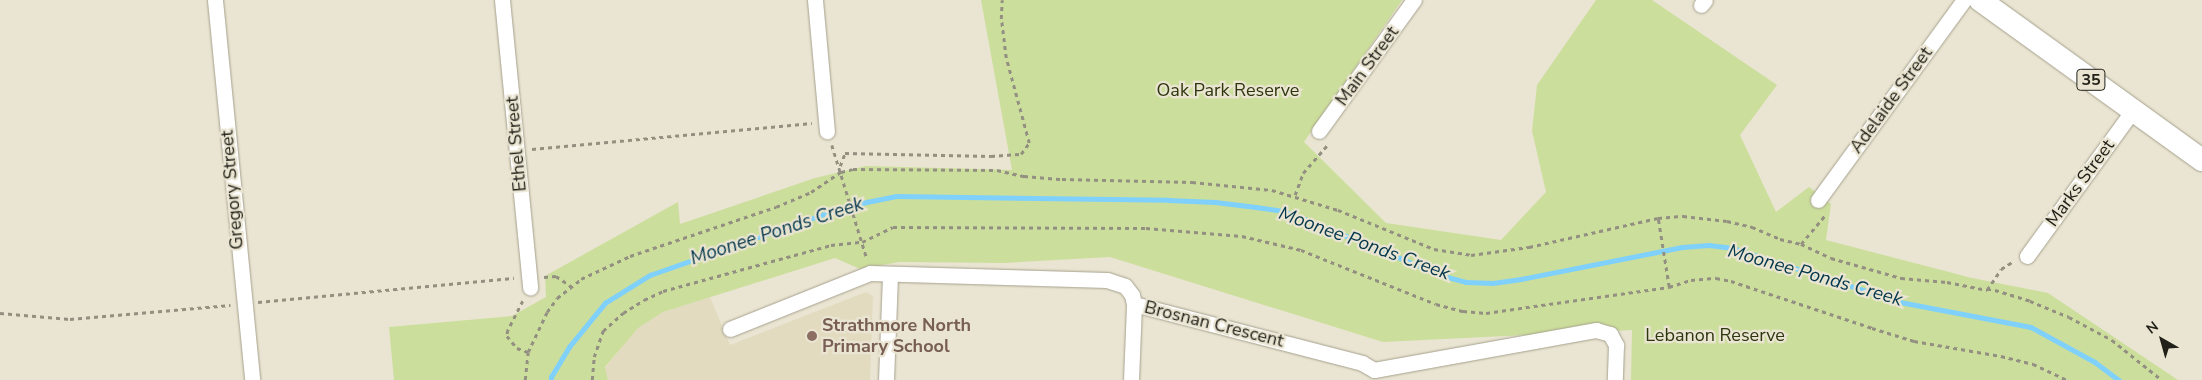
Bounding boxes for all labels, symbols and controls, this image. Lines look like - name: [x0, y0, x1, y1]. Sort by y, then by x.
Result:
- street label: Main Street: [1331, 22, 1403, 110]
- street label: Adelaide Street: [1845, 43, 1937, 157]
- road number: 35: [2076, 66, 2106, 94]
- park label: Oak Park Reserve: [1157, 79, 1299, 101]
- street label: Ethel Street: [501, 95, 531, 193]
- street label: Gregory Street: [216, 130, 248, 250]
- street label: Marks Street: [2041, 135, 2119, 231]
- water label: Moonee Ponds Creek: [688, 193, 866, 271]
- water label: Moonee Ponds Creek: [1275, 202, 1453, 286]
- water label: Moonee Ponds Creek: [1725, 240, 1905, 312]
- street label: Brosnan Crescent: [1142, 296, 1286, 352]
- place label: Strathmore North Primary School: [822, 315, 971, 358]
- north arrow: [2137, 315, 2187, 365]
- text: N: [2142, 317, 2162, 339]
- park label: Lebanon Reserve: [1645, 324, 1785, 346]
- marker: Strathmore North Primary School: [806, 330, 818, 342]

